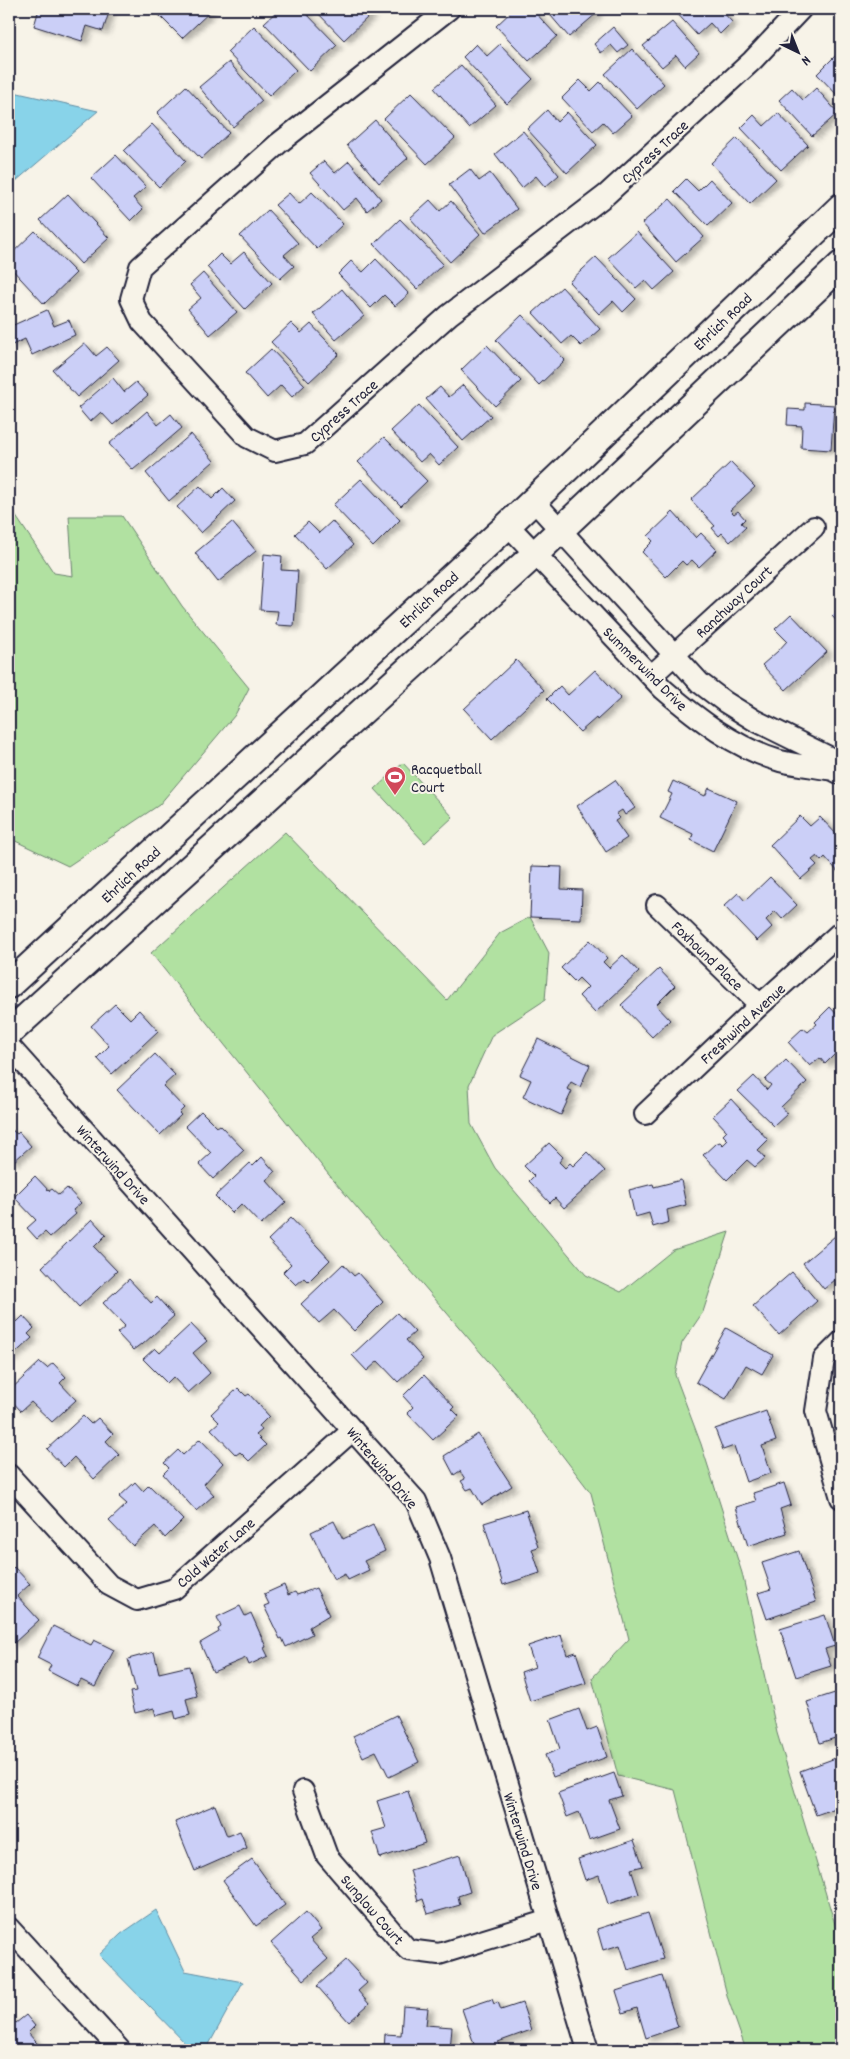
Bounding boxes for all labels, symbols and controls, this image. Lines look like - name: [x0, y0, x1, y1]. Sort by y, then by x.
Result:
- north arrow: [772, 28, 822, 78]
- text: N: [796, 50, 815, 70]
- street label: Cypress Trace: [617, 115, 695, 190]
- street label: Ehrlich Road: [689, 289, 759, 357]
- street label: Cypress Trace: [305, 375, 384, 449]
- street label: Ranchway Court: [691, 561, 779, 645]
- street label: Ehrlich Road: [395, 567, 465, 635]
- street label: Summerwind Drive: [597, 622, 692, 717]
- place label: Racquetball Court: [411, 759, 482, 800]
- sports icon: Racquetball Court: [383, 765, 407, 796]
- street label: Ehrlich Road: [97, 842, 167, 910]
- street label: Foxhound Place: [665, 917, 747, 997]
- street label: Freshwind Avenue: [696, 979, 792, 1071]
- street label: Winterwind Drive: [70, 1120, 154, 1211]
- street label: Winterwind Drive: [340, 1423, 422, 1515]
- street label: Cold Water Lane: [172, 1513, 261, 1595]
- street label: Winterwind Drive: [496, 1790, 547, 1893]
- street label: Sunglow Court: [334, 1870, 408, 1951]

